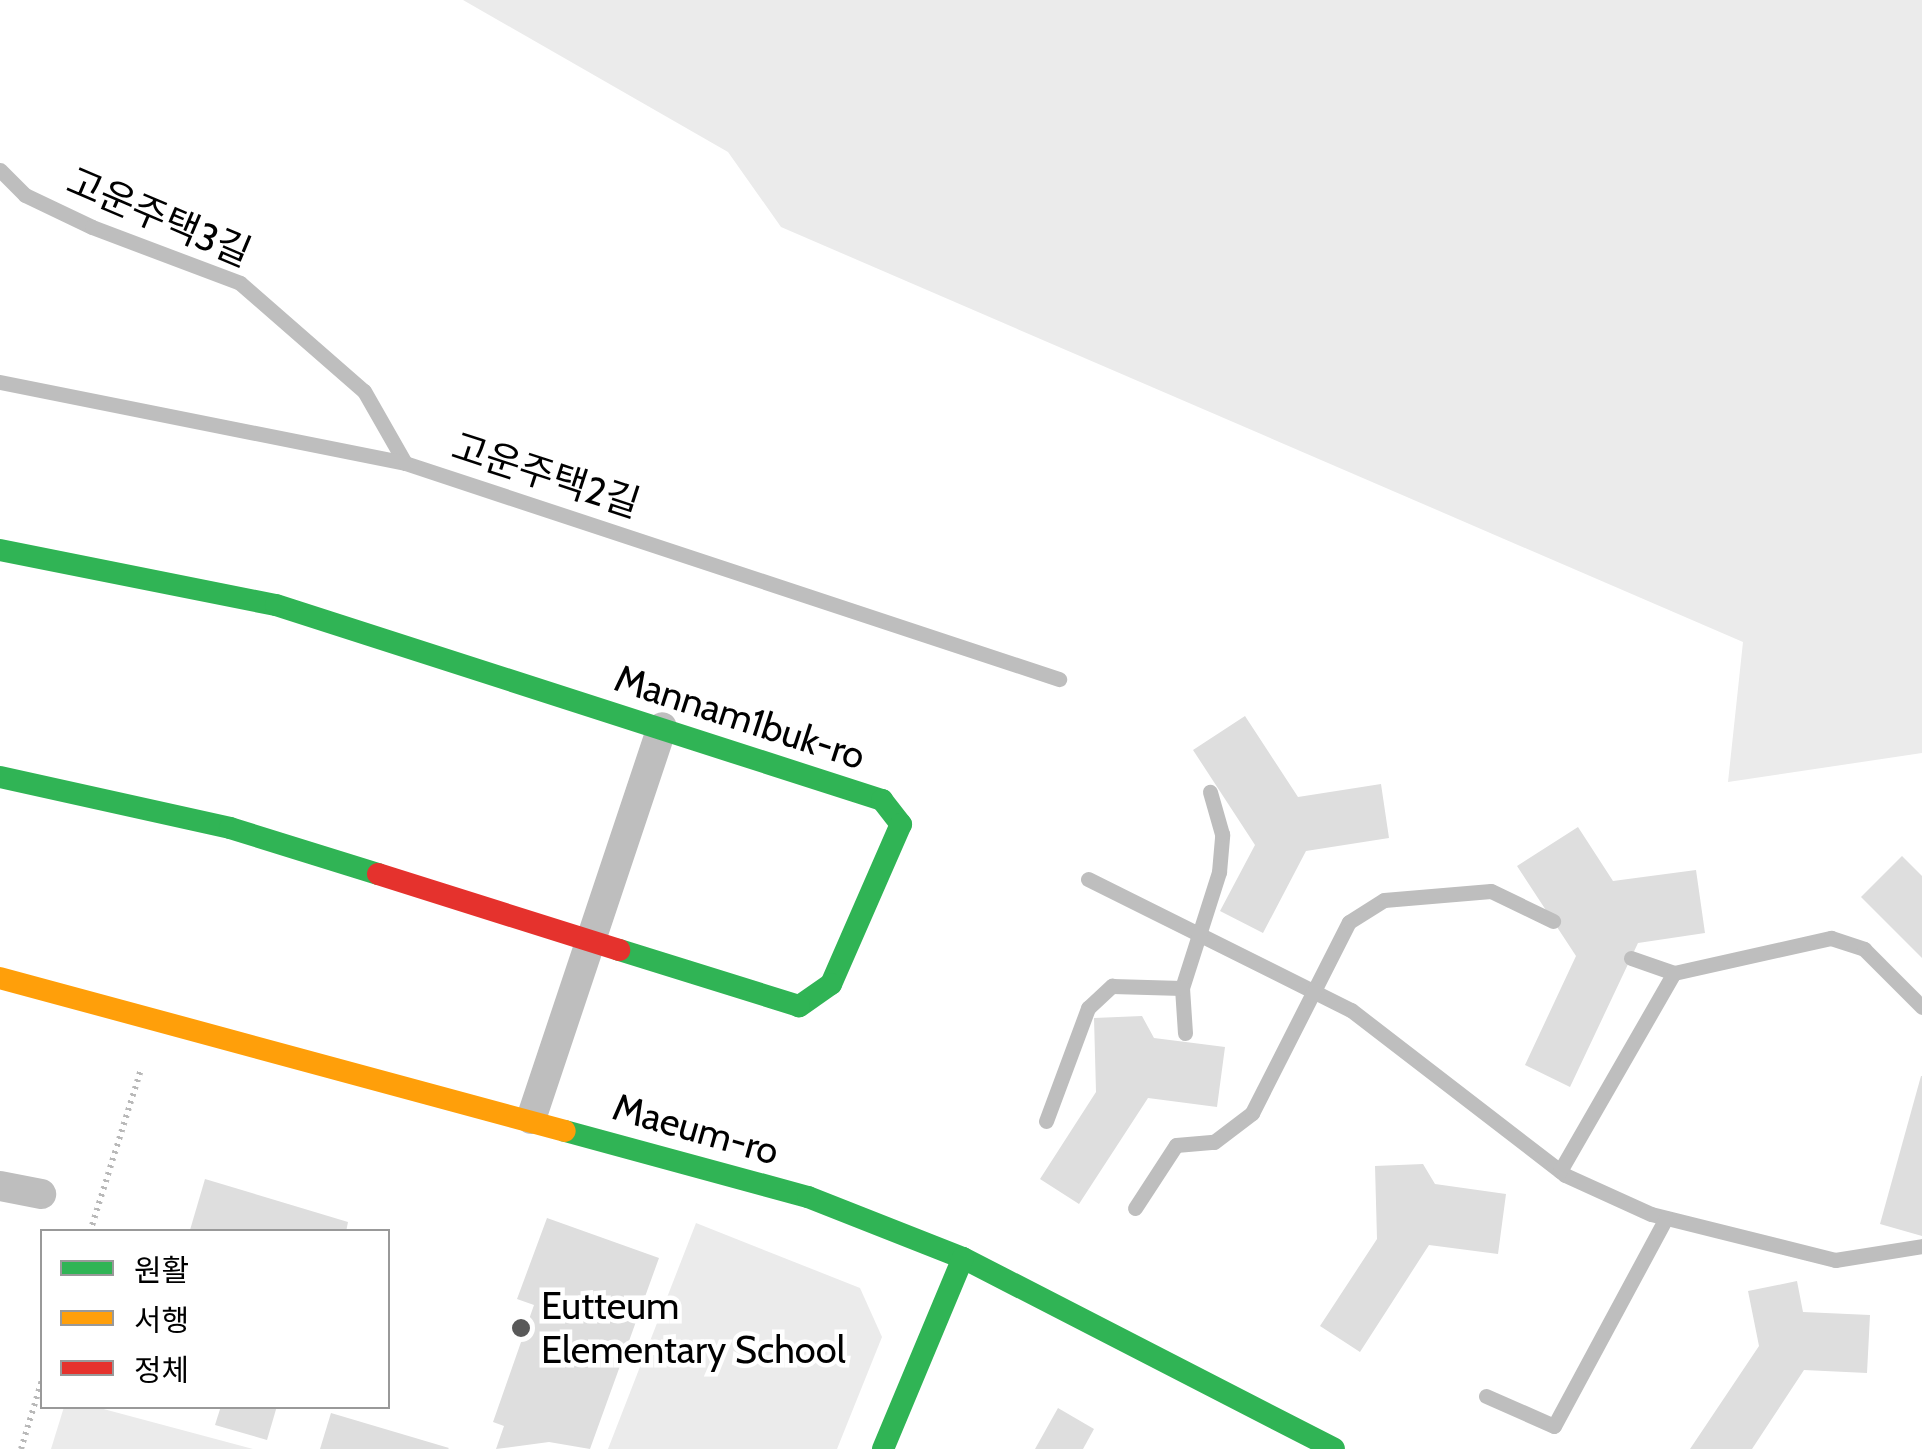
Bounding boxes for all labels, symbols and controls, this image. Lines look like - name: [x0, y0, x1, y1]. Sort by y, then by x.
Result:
- street label: 고운주택3길: [60, 158, 258, 276]
- street label: 고운주택2길: [446, 423, 646, 527]
- street label: Mannam1buk-ro: [609, 655, 871, 779]
- street label: Maeum-ro: [608, 1084, 784, 1174]
- legend: [40, 1229, 390, 1409]
- text: 원활: [134, 1252, 189, 1289]
- place label: Eutteum Elementary School: [541, 1283, 846, 1372]
- text: 서행: [134, 1302, 189, 1339]
- marker: Eutteum Elementary School: [510, 1317, 532, 1339]
- text: 정체: [134, 1352, 189, 1389]

